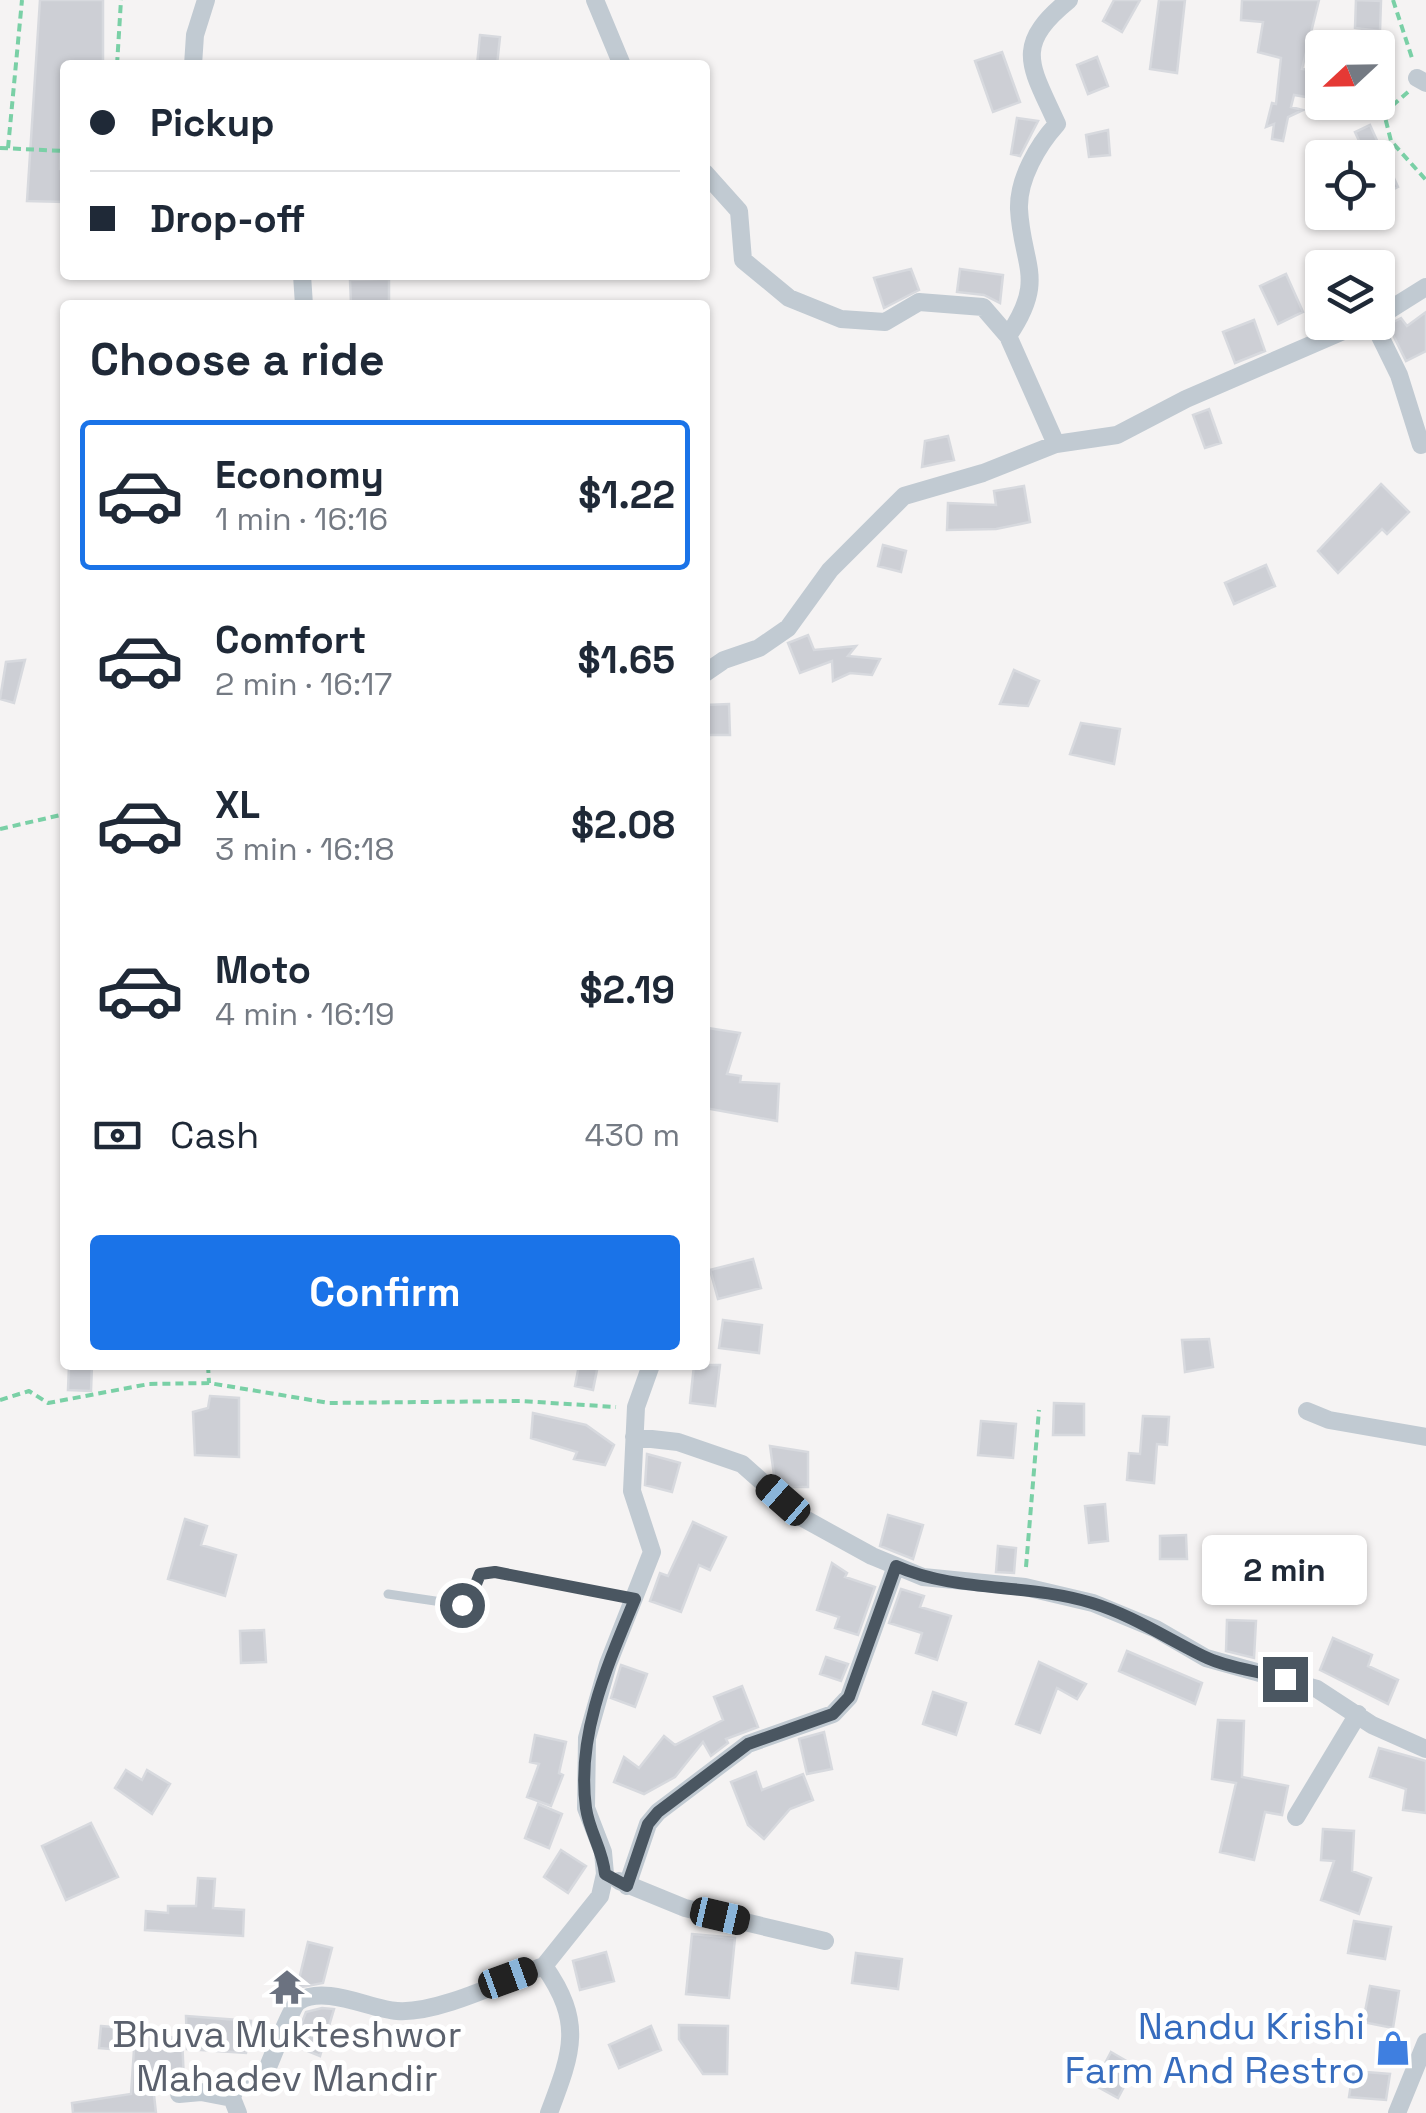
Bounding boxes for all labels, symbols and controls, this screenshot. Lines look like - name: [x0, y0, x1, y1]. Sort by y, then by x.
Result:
- north arrow: [1305, 30, 1395, 120]
- map controls: [1305, 30, 1395, 340]
- text: Pickup: [150, 99, 274, 147]
- button: locate: [1305, 140, 1395, 230]
- text: Drop-off: [150, 195, 305, 243]
- button: layers: [1305, 250, 1395, 340]
- text: Choose a ride: [90, 331, 385, 388]
- icon: car: [95, 450, 185, 540]
- text: Economy: [215, 451, 384, 499]
- text: $1.22: [578, 471, 675, 519]
- text: 1 min · 16:16: [215, 499, 388, 539]
- icon: car: [95, 615, 185, 705]
- text: Comfort: [215, 616, 366, 664]
- text: $1.65: [578, 636, 675, 684]
- text: 2 min · 16:17: [215, 664, 392, 704]
- icon: car: [95, 780, 185, 870]
- text: XL: [215, 781, 260, 829]
- text: $2.08: [571, 801, 675, 849]
- text: 3 min · 16:18: [215, 829, 394, 869]
- icon: car: [95, 945, 185, 1035]
- text: Moto: [215, 946, 311, 994]
- text: $2.19: [579, 966, 675, 1014]
- text: 4 min · 16:19: [215, 994, 395, 1034]
- icon: cash: [90, 1108, 145, 1163]
- text: Cash: [170, 1111, 259, 1159]
- text: 430 m: [584, 1115, 680, 1155]
- button: Confirm: [90, 1235, 680, 1350]
- car: [751, 1469, 815, 1531]
- callout: 2 min: [1202, 1534, 1368, 1604]
- text: 2 min: [1243, 1550, 1326, 1590]
- route start: [440, 1583, 485, 1628]
- route end: [1263, 1657, 1308, 1702]
- car: [687, 1895, 753, 1937]
- car: [475, 1954, 541, 2002]
- temple icon: Bhuva Mukteshwor Mahadev Mandir: [268, 1968, 306, 2006]
- place label: Nandu Krishi Farm And Restro: [1065, 2002, 1365, 2094]
- place label: Bhuva Mukteshwor Mahadev Mandir: [112, 2010, 462, 2102]
- shop icon: Nandu Krishi Farm And Restro: [1374, 2029, 1412, 2067]

